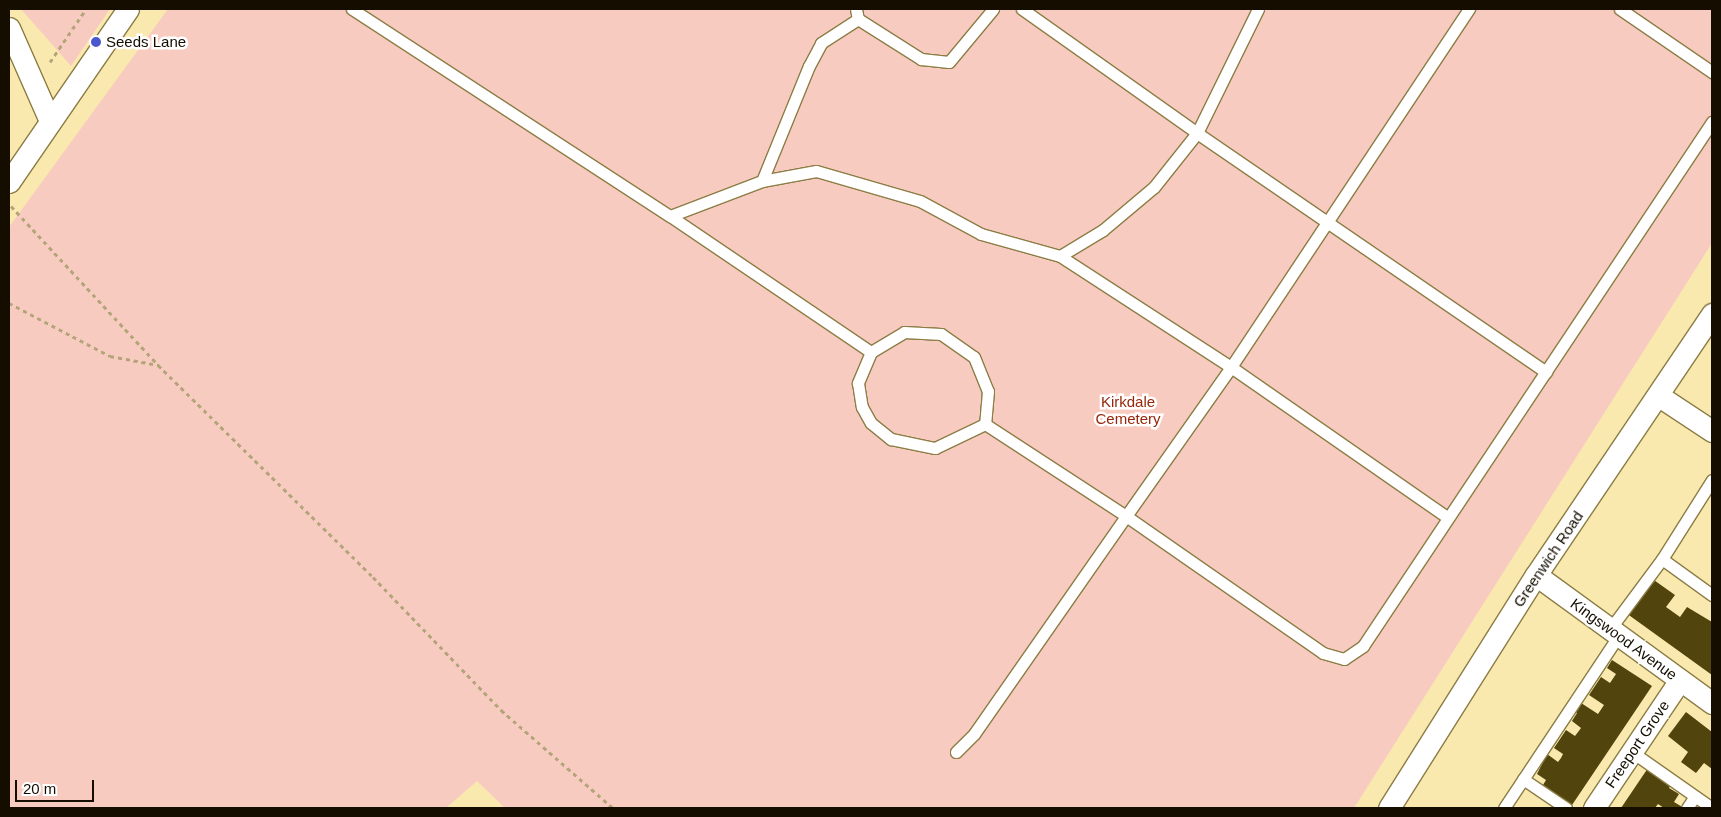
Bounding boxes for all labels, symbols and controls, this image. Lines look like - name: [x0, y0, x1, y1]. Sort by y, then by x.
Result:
- place label: Seeds Lane: [106, 33, 186, 51]
- marker: Seeds Lane: [90, 36, 102, 48]
- park label: Kirkdale Cemetery: [1095, 392, 1161, 427]
- street label: Greenwich Road: [1509, 508, 1587, 610]
- street label: Kingswood Avenue: [1567, 594, 1681, 684]
- street label: Freeport Grove: [1601, 697, 1673, 791]
- scale bar: [18, 770, 96, 802]
- text: 20 m: [23, 780, 56, 797]

